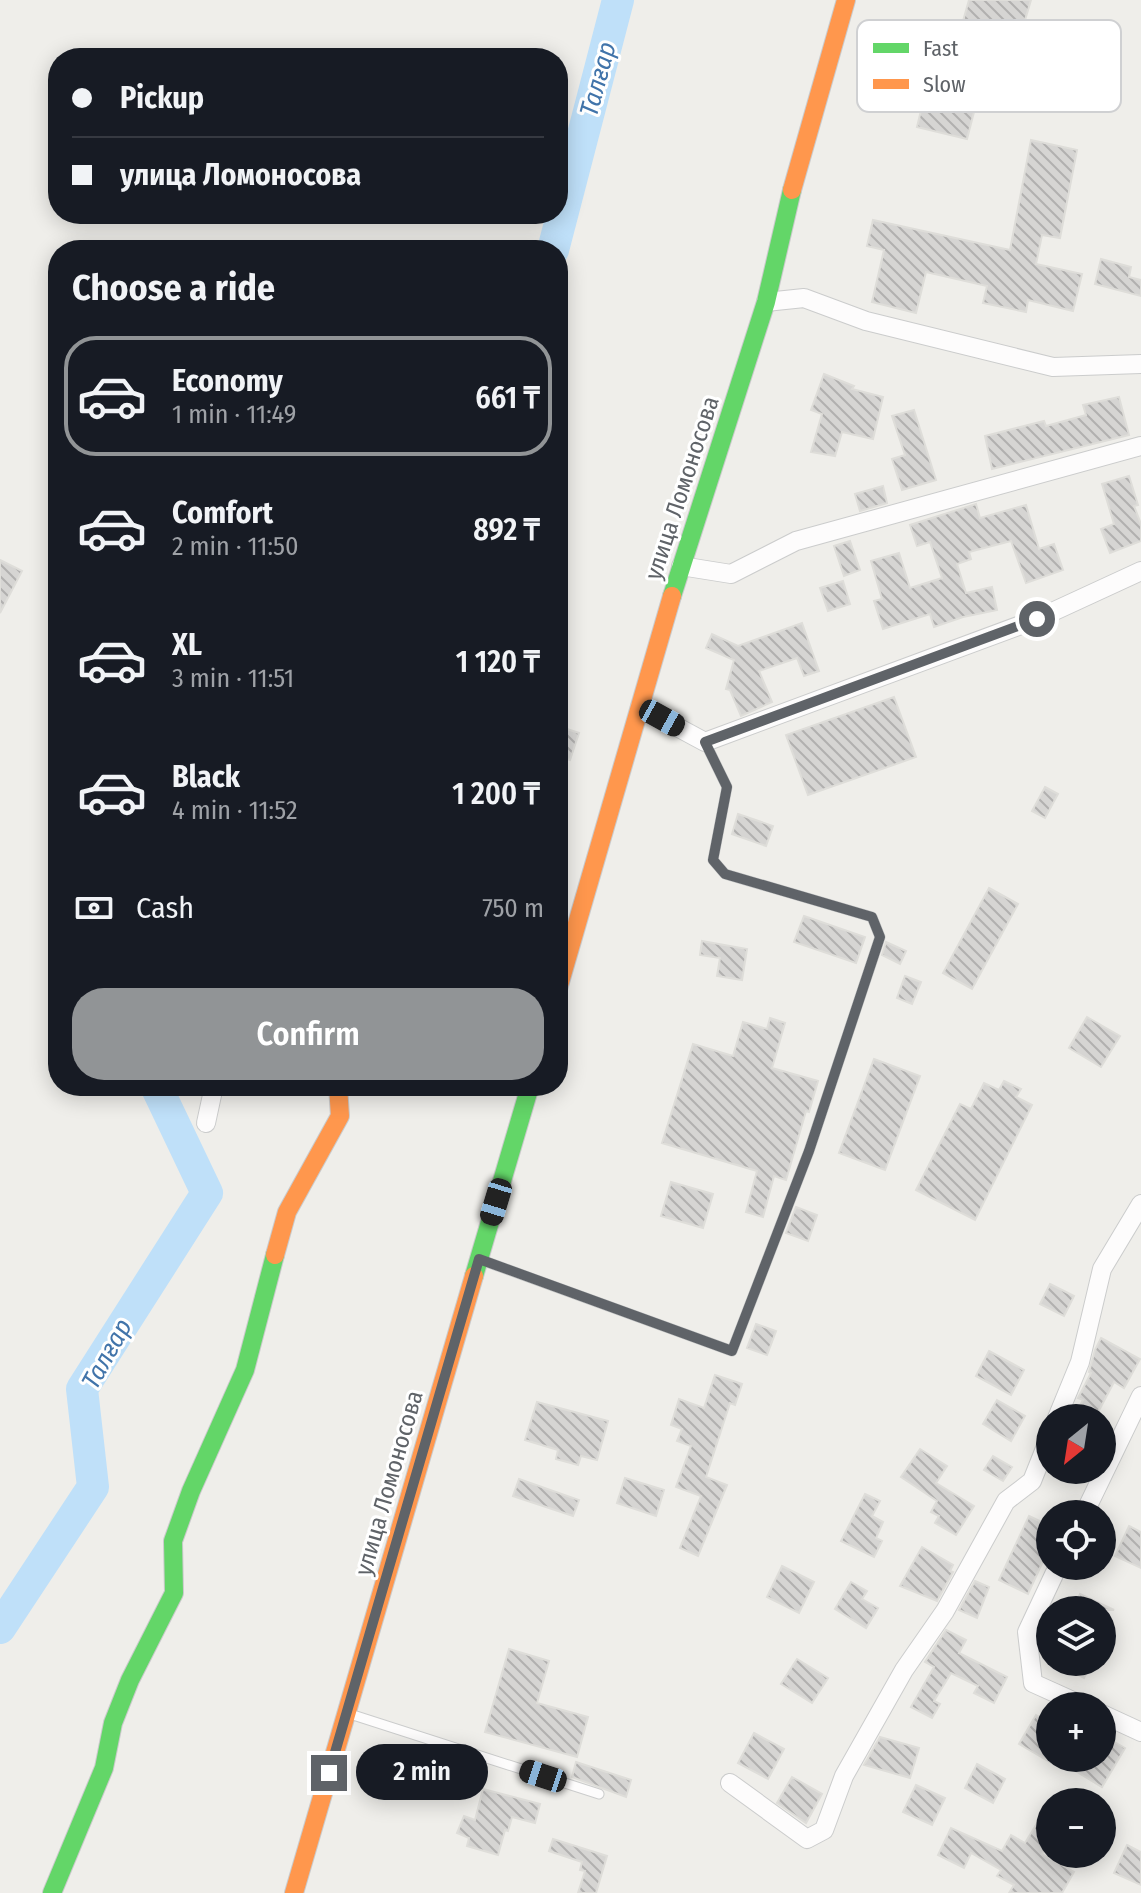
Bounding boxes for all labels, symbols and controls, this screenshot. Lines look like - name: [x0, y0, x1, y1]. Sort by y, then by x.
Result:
- legend: [857, 20, 1121, 112]
- text: Fast: [923, 35, 959, 62]
- water label: Талғар: [573, 39, 623, 119]
- text: Slow: [923, 71, 966, 98]
- text: Pickup: [120, 80, 204, 116]
- text: улица Ломоносова: [120, 157, 361, 193]
- text: Choose a ride: [72, 266, 275, 310]
- icon: car: [76, 360, 148, 432]
- text: Economy: [172, 363, 283, 399]
- text: 661 ₸: [475, 380, 540, 416]
- street label: улица Ломоносова: [639, 393, 725, 583]
- text: 1 min · 11:49: [172, 399, 296, 430]
- icon: car: [76, 492, 148, 564]
- text: Comfort: [172, 495, 273, 531]
- text: 892 ₸: [473, 512, 540, 548]
- text: 2 min · 11:50: [172, 531, 299, 562]
- route start: [1019, 601, 1055, 637]
- icon: car: [76, 624, 148, 696]
- text: XL: [172, 627, 202, 663]
- text: 1 120 ₸: [456, 644, 540, 680]
- text: 3 min · 11:51: [172, 663, 294, 694]
- car: [635, 696, 689, 740]
- icon: car: [76, 756, 148, 828]
- text: Black: [172, 759, 240, 795]
- text: 1 200 ₸: [452, 776, 540, 812]
- text: 4 min · 11:52: [172, 795, 297, 826]
- icon: cash: [72, 886, 116, 930]
- text: Cash: [136, 890, 194, 926]
- text: 750 m: [482, 893, 544, 924]
- button: Confirm: [72, 988, 544, 1080]
- car: [478, 1176, 514, 1228]
- water label: Талғар: [75, 1313, 139, 1395]
- street label: улица Ломоносова: [349, 1387, 429, 1579]
- north arrow: [1036, 1404, 1116, 1484]
- map controls: [1036, 1404, 1116, 1868]
- button: locate: [1036, 1500, 1116, 1580]
- button: layers: [1036, 1596, 1116, 1676]
- button: +: [1036, 1692, 1116, 1772]
- callout: 2 min: [357, 1745, 489, 1801]
- route end: [311, 1755, 347, 1791]
- text: 2 min: [393, 1756, 451, 1787]
- car: [516, 1757, 570, 1795]
- button: −: [1036, 1788, 1116, 1868]

